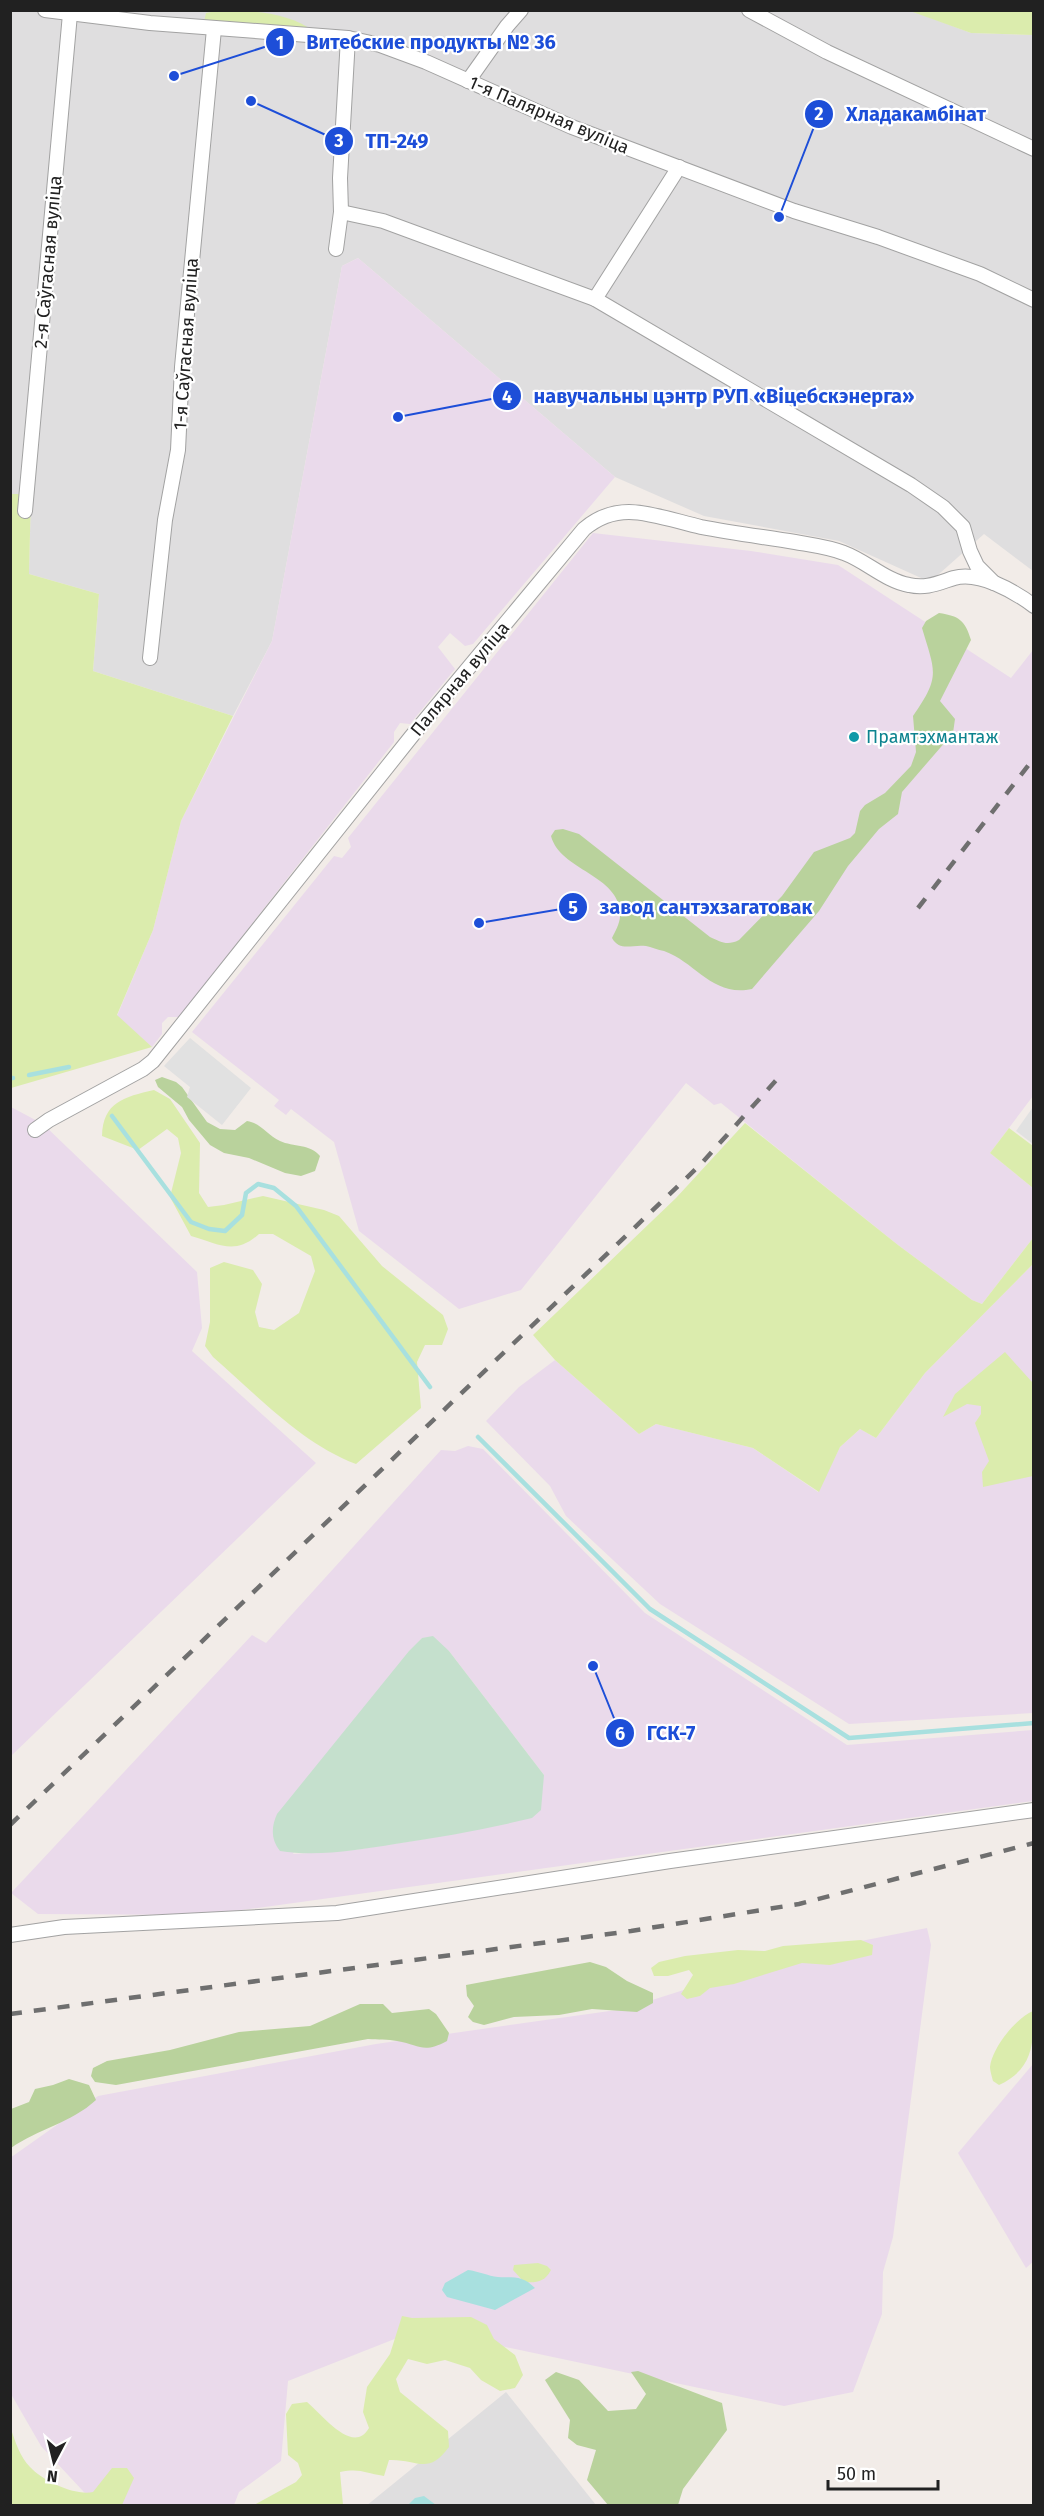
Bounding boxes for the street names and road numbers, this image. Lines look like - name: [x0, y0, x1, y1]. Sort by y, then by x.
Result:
- street label: 1-я Палярная вуліца: [466, 71, 632, 159]
- street label: 2-я Саўгасная вуліца: [29, 174, 67, 350]
- street label: 1-я Саўгасная вуліца: [169, 257, 203, 431]
- street label: Палярная вуліца: [406, 617, 514, 741]

